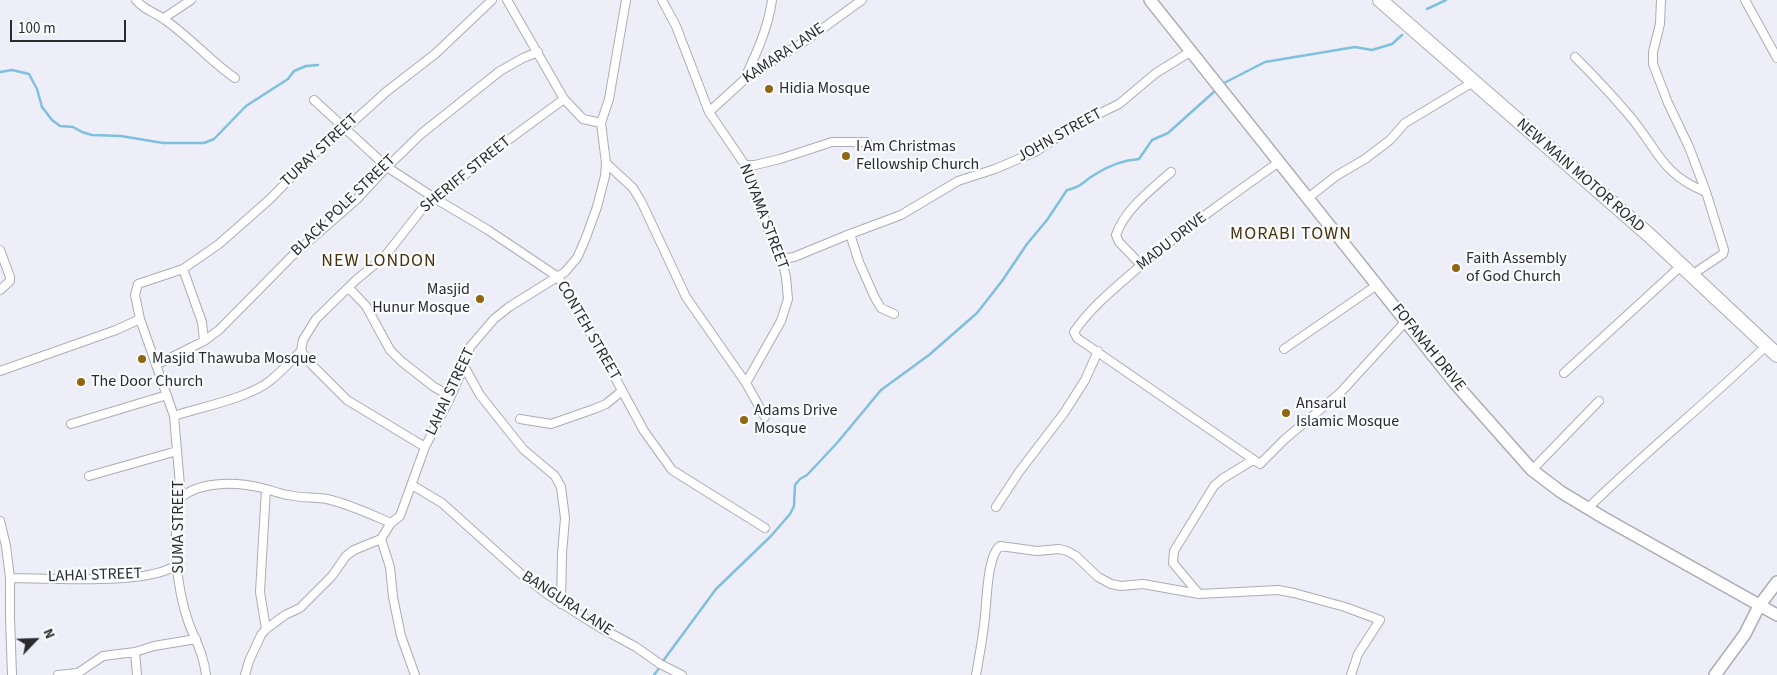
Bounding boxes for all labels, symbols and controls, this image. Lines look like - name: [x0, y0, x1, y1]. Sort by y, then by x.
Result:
- scale bar: [12, 10, 129, 42]
- text: 100 m: [18, 18, 56, 39]
- street label: KAMARA LANE: [740, 20, 828, 88]
- place label: Hidia Mosque: [779, 79, 870, 99]
- marker: Hidia Mosque: [763, 83, 775, 95]
- street label: JOHN STREET: [1014, 105, 1106, 167]
- street label: TURAY STREET: [277, 110, 363, 192]
- street label: NEW MAIN MOTOR ROAD: [1512, 115, 1648, 237]
- street label: SHERIFF STREET: [417, 133, 515, 217]
- place label: I Am Christmas Fellowship Church: [856, 137, 979, 175]
- marker: I Am Christmas Fellowship Church: [840, 150, 852, 162]
- street label: BLACK POLE STREET: [288, 151, 400, 261]
- street label: NUYAMA STREET: [734, 162, 792, 272]
- street label: MADU DRIVE: [1133, 209, 1211, 275]
- district label: MORABI TOWN: [1229, 224, 1353, 246]
- place label: Faith Assembly of God Church: [1466, 249, 1567, 287]
- district label: NEW LONDON: [320, 251, 438, 273]
- marker: Faith Assembly of God Church: [1450, 262, 1462, 274]
- street label: CONTEH STREET: [552, 278, 624, 384]
- place label: Masjid Hunur Mosque: [372, 280, 470, 318]
- marker: Masjid Hunur Mosque: [474, 293, 486, 305]
- street label: FOFANAH DRIVE: [1387, 300, 1469, 396]
- street label: LAHAI STREET: [422, 345, 480, 439]
- place label: Masjid Thawuba Mosque: [152, 349, 316, 369]
- marker: Masjid Thawuba Mosque: [136, 353, 148, 365]
- place label: The Door Church: [91, 372, 203, 392]
- marker: The Door Church: [75, 376, 87, 388]
- place label: Ansarul Islamic Mosque: [1296, 394, 1399, 432]
- place label: Adams Drive Mosque: [754, 401, 837, 439]
- marker: Ansarul Islamic Mosque: [1280, 407, 1292, 419]
- marker: Adams Drive Mosque: [738, 414, 750, 426]
- street label: SUMA STREET: [169, 480, 189, 574]
- street label: LAHAI STREET: [48, 565, 142, 587]
- street label: BANGURA LANE: [518, 567, 616, 641]
- north arrow: [10, 615, 60, 665]
- text: N: [38, 626, 60, 642]

